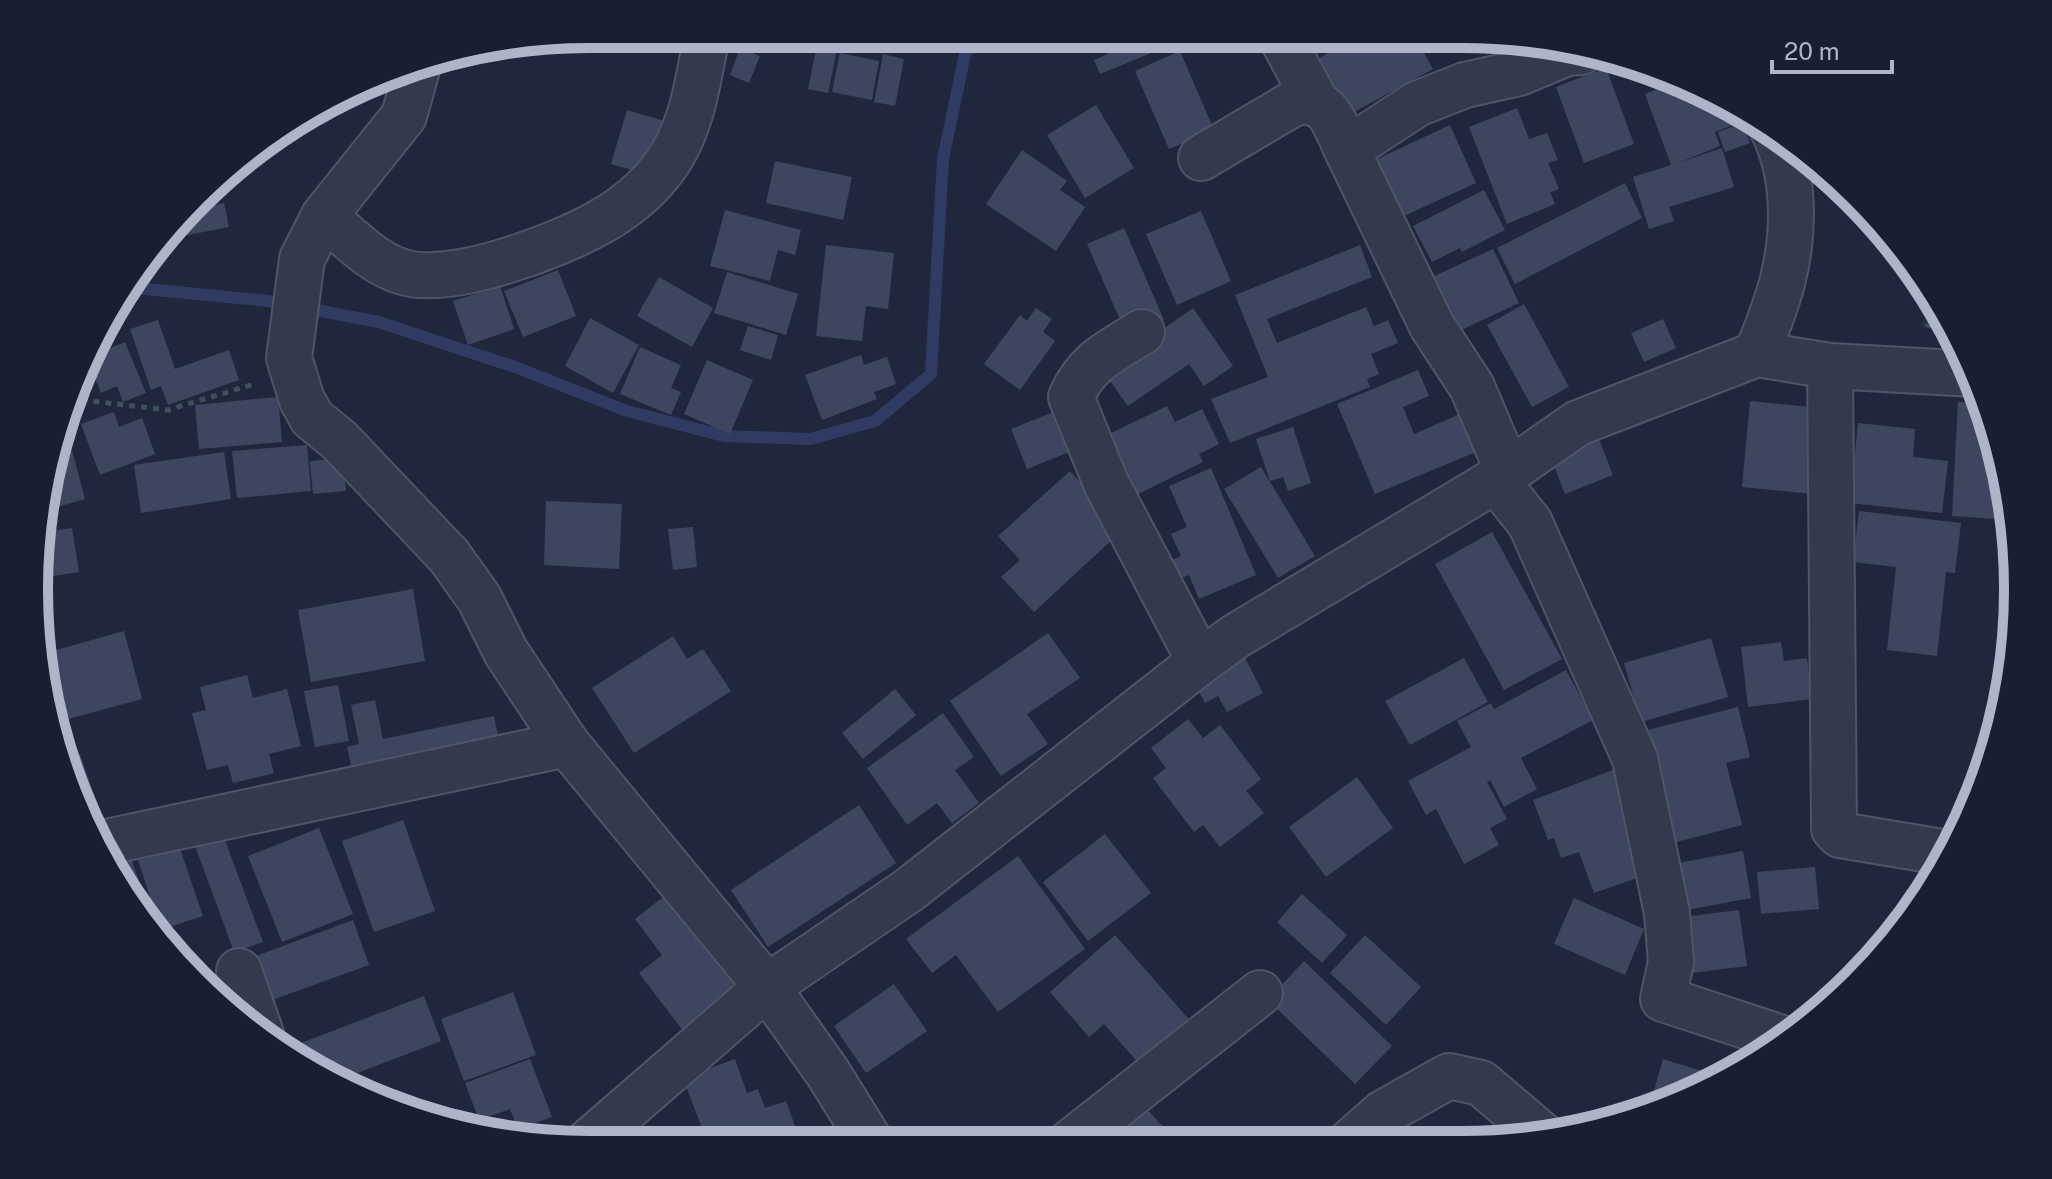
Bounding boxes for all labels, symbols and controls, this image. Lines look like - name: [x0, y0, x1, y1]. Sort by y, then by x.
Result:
- scale bar: [1772, 24, 1892, 74]
- text: 20 m: [1784, 37, 1840, 65]

